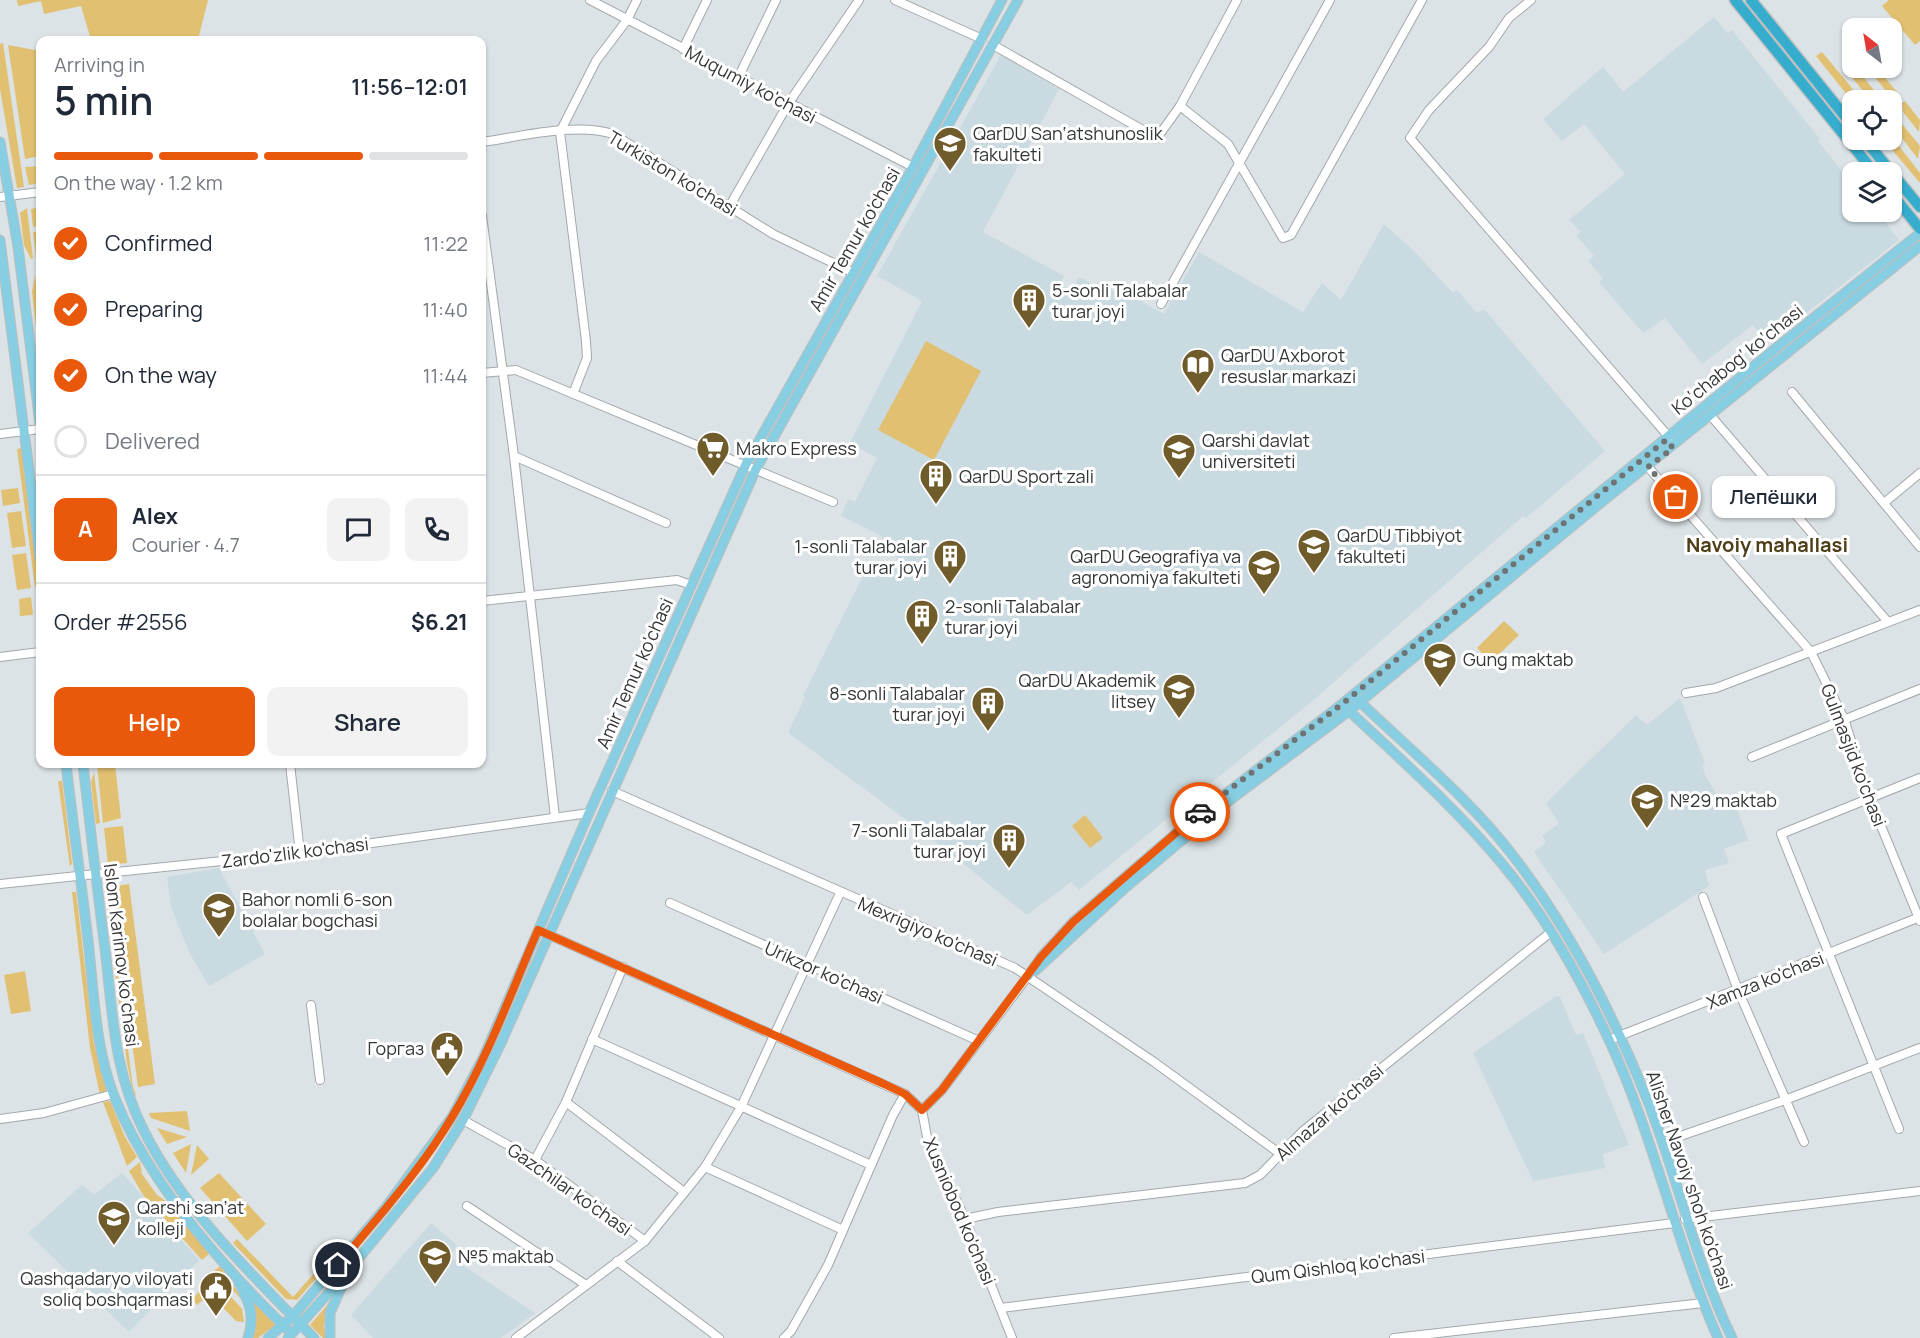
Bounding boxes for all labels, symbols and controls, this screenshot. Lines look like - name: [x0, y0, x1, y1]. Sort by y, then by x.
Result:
- north arrow: [1842, 18, 1902, 78]
- map controls: [1842, 18, 1902, 222]
- street label: Muqumiy ko'chasi: [681, 39, 821, 129]
- text: Arriving in: [54, 51, 145, 78]
- text: 11:56–12:01: [351, 72, 468, 102]
- text: 5 min: [54, 73, 153, 127]
- button: locate: [1842, 90, 1902, 150]
- place label: QarDU San‘atshunoslik fakulteti: [973, 121, 1164, 166]
- street label: Turkiston ko'chasi: [604, 125, 742, 221]
- school or university icon: QarDU San‘atshunoslik fakulteti: [932, 125, 968, 172]
- button: layers: [1842, 162, 1902, 222]
- street label: Amir Temur ko'chasi: [803, 163, 905, 315]
- text: On the way · 1.2 km: [54, 169, 223, 196]
- icon: check: [54, 227, 87, 260]
- text: Confirmed: [105, 228, 213, 258]
- text: 11:22: [424, 230, 468, 257]
- place label: 5-sonli Talabalar turar joyi: [1052, 278, 1188, 323]
- building icon: 5-sonli Talabalar turar joyi: [1011, 282, 1047, 329]
- icon: check: [54, 293, 87, 326]
- text: Preparing: [105, 294, 203, 324]
- text: 11:40: [422, 296, 468, 323]
- street label: Ko‘chabog‘ ko‘chasi: [1666, 299, 1808, 419]
- place label: QarDU Axborot resuslar markazi: [1221, 343, 1356, 388]
- library icon: QarDU Axborot resuslar markazi: [1180, 347, 1216, 394]
- icon: check: [54, 359, 87, 392]
- text: On the way: [105, 360, 217, 390]
- text: 11:44: [423, 362, 468, 389]
- text: Delivered: [105, 426, 200, 456]
- place label: Qarshi davlat universiteti: [1202, 428, 1310, 473]
- supermarket icon: Makro Express: [695, 430, 731, 477]
- school or university icon: Qarshi davlat universiteti: [1161, 432, 1197, 479]
- place label: Makro Express: [736, 436, 857, 460]
- building icon: QarDU Sport zali: [918, 458, 954, 505]
- place label: QarDU Sport zali: [959, 464, 1094, 488]
- pin: [1650, 471, 1701, 522]
- callout: Лепёшки: [1712, 476, 1835, 518]
- icon: bag: [1659, 480, 1692, 513]
- text: Лепёшки: [1729, 483, 1818, 510]
- button: chat: [327, 498, 390, 561]
- button: phone: [405, 498, 468, 561]
- text: Alex: [132, 501, 178, 531]
- text: A: [78, 514, 93, 544]
- place label: QarDU Tibbiyot fakulteti: [1337, 523, 1462, 568]
- school or university icon: QarDU Tibbiyot fakulteti: [1296, 527, 1332, 574]
- text: Courier · 4.7: [132, 531, 240, 558]
- district label: Navoiy mahallasi: [1686, 531, 1848, 558]
- place label: 1-sonli Talabalar turar joyi: [795, 534, 928, 579]
- building icon: 1-sonli Talabalar turar joyi: [932, 538, 968, 585]
- place label: QarDU Geografiya va agronomiya fakulteti: [1070, 544, 1241, 589]
- school or university icon: QarDU Geografiya va agronomiya fakulteti: [1246, 548, 1282, 595]
- street label: Amir Temur ko'chasi: [590, 594, 678, 752]
- place label: 2-sonli Talabalar turar joyi: [945, 594, 1081, 639]
- building icon: 2-sonli Talabalar turar joyi: [904, 598, 940, 645]
- text: Order #2556: [54, 607, 188, 637]
- text: $6.21: [411, 607, 468, 637]
- school or university icon: Gung maktab: [1422, 641, 1458, 688]
- place label: Gung maktab: [1463, 647, 1573, 671]
- place label: QarDU Akademik litsey: [1019, 668, 1157, 713]
- school or university icon: QarDU Akademik litsey: [1161, 672, 1197, 719]
- street label: Gulmasjid ko'chasi: [1816, 680, 1892, 830]
- place label: 8-sonli Talabalar turar joyi: [829, 681, 965, 726]
- building icon: 8-sonli Talabalar turar joyi: [970, 685, 1006, 732]
- button: Help: [54, 687, 255, 756]
- button: Share: [267, 687, 468, 756]
- courier: [1170, 782, 1230, 842]
- school or university icon: №29 maktab: [1629, 782, 1665, 829]
- place label: №29 maktab: [1670, 788, 1777, 812]
- icon: car: [1184, 796, 1217, 829]
- place label: 7-sonli Talabalar turar joyi: [852, 818, 986, 863]
- building icon: 7-sonli Talabalar turar joyi: [991, 822, 1027, 869]
- street label: Zardo'zlik ko'chasi: [220, 831, 370, 873]
- street label: Islom Karimov ko‘chasi: [99, 862, 145, 1048]
- place label: Bahor nomli 6-son bolalar bogchasi: [242, 887, 393, 932]
- school or university icon: Bahor nomli 6-son bolalar bogchasi: [201, 891, 237, 938]
- street label: Mexrigiyo ko'chasi: [855, 891, 1001, 971]
- street label: Urikzor ko'chasi: [761, 935, 887, 1009]
- street label: Xamza ko'chasi: [1703, 946, 1827, 1014]
- public building icon: Горгаз: [429, 1030, 465, 1077]
- place label: Горгаз: [367, 1036, 424, 1060]
- street label: Almazar ko'chasi: [1270, 1058, 1388, 1166]
- street label: Alisher Navoiy shoh ko'chasi: [1641, 1067, 1739, 1293]
- street label: Xusniobod ko'chasi: [918, 1134, 1002, 1288]
- street label: Gazchilar ko'chasi: [503, 1137, 637, 1241]
- place label: Qarshi san’at kolleji: [137, 1195, 244, 1240]
- school or university icon: Qarshi san’at kolleji: [96, 1199, 132, 1246]
- school or university icon: №5 maktab: [417, 1238, 453, 1285]
- pin: [312, 1239, 363, 1290]
- street label: Qum Qishloq ko'chasi: [1250, 1243, 1426, 1289]
- place label: №5 maktab: [458, 1244, 554, 1268]
- icon: home: [321, 1248, 354, 1281]
- place label: Qashqadaryo viloyati soliq boshqarmasi: [20, 1266, 193, 1311]
- public building icon: Qashqadaryo viloyati soliq boshqarmasi: [198, 1270, 234, 1317]

